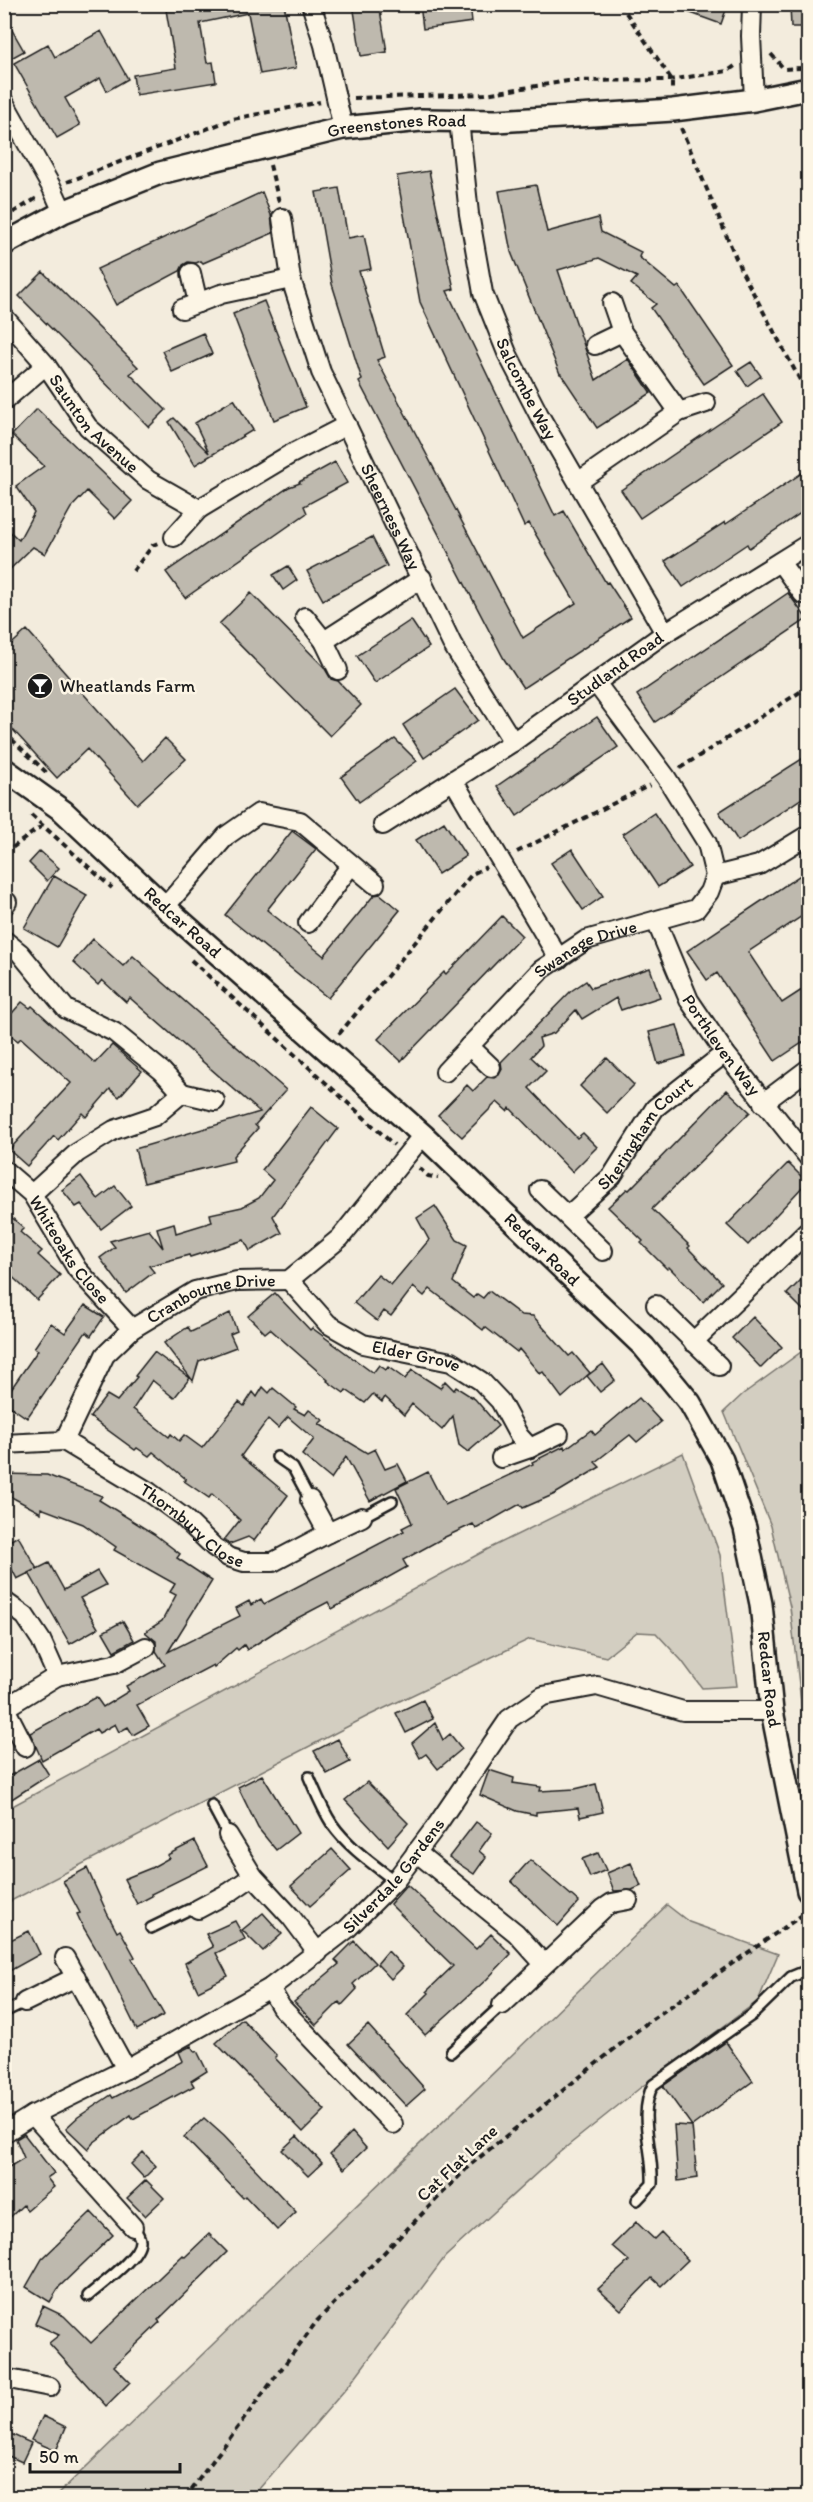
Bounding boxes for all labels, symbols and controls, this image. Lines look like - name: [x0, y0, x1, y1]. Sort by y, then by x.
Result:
- street label: Greenstones Road: [325, 109, 467, 143]
- street label: Salcombe Way: [491, 335, 562, 444]
- street label: Saunton Avenue: [44, 370, 144, 478]
- street label: Sheerness Way: [356, 460, 426, 574]
- street label: Studland Road: [563, 627, 668, 711]
- bar icon: Wheatlands Farm: [25, 671, 55, 701]
- place label: Wheatlands Farm: [60, 675, 196, 697]
- street label: Redcar Road: [139, 882, 226, 963]
- street label: Swanage Drive: [529, 915, 639, 982]
- street label: Porthleven Way: [677, 990, 766, 1100]
- street label: Sheringham Court: [593, 1071, 697, 1195]
- street label: Whiteoaks Close: [24, 1191, 114, 1308]
- street label: Redcar Road: [500, 1208, 585, 1291]
- street label: Cranbourne Drive: [143, 1269, 276, 1329]
- street label: Elder Grove: [370, 1335, 466, 1377]
- street label: Thornbury Close: [136, 1478, 246, 1572]
- street label: Redcar Road: [753, 1630, 786, 1729]
- street label: Silverdale Gardens: [338, 1814, 449, 1938]
- street label: Cat Flat Lane: [412, 2120, 502, 2206]
- scale bar: [30, 2436, 180, 2474]
- text: 50 m: [39, 2446, 79, 2468]

